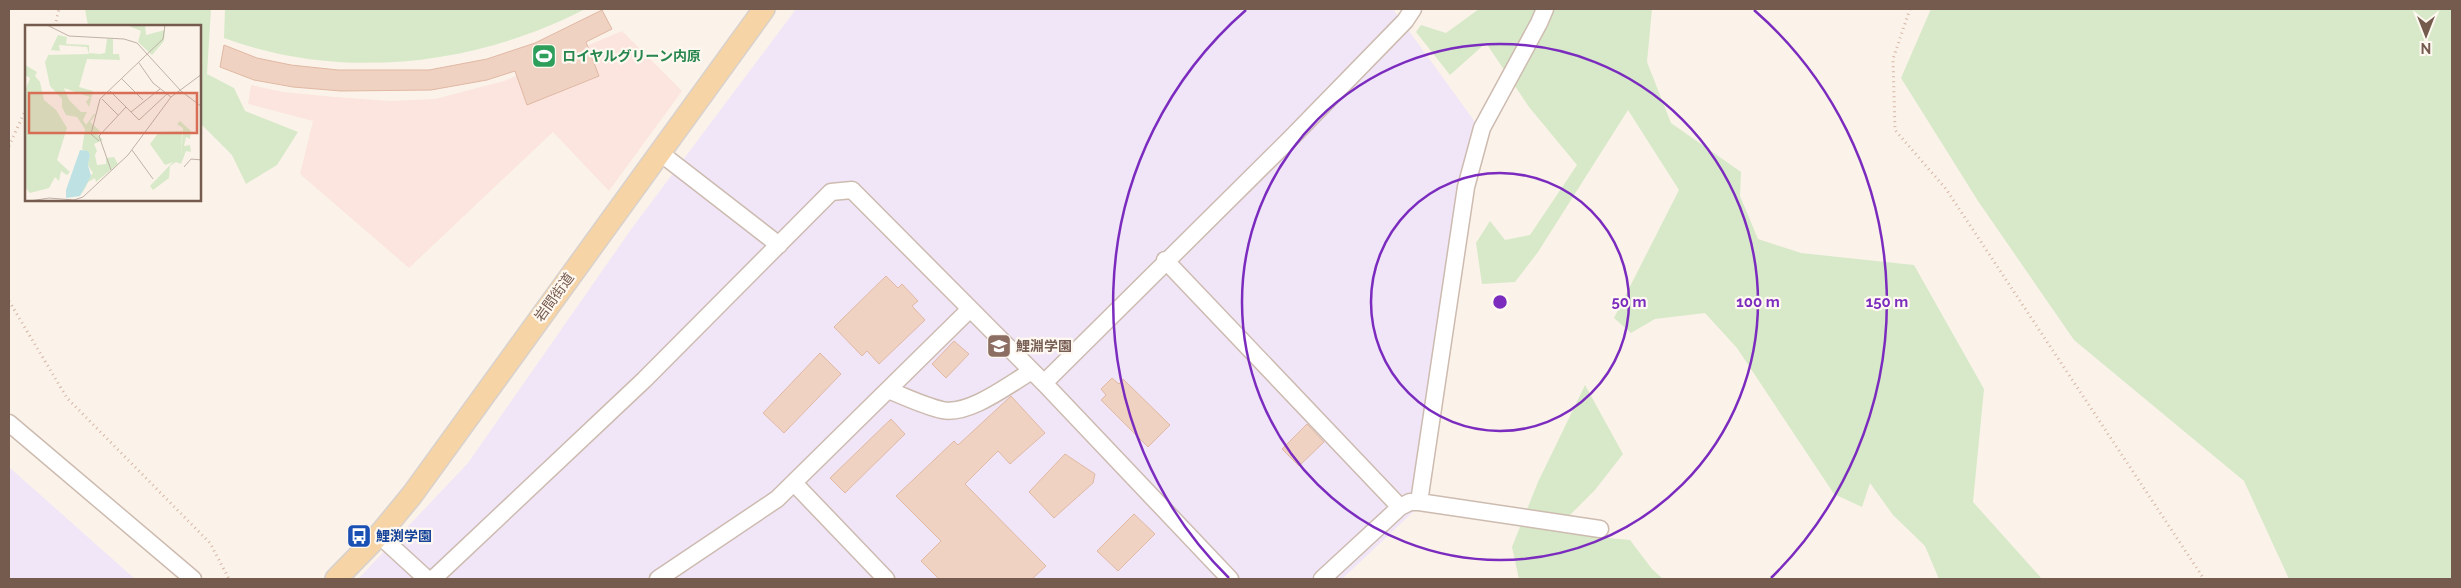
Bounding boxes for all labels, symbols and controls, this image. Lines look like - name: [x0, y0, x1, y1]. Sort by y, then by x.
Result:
- north arrow: [2401, 10, 2451, 60]
- inset map: [25, 25, 201, 201]
- text: N: [2421, 40, 2431, 56]
- sports icon: ロイヤルグリーン内原: [531, 43, 557, 69]
- place label: ロイヤルグリーン内原: [562, 48, 701, 64]
- street label: 岩間街道: [531, 270, 577, 324]
- centre of rings: [1491, 293, 1509, 311]
- text: 50 m: [1611, 293, 1647, 311]
- text: 100 m: [1736, 293, 1780, 311]
- text: 150 m: [1866, 293, 1908, 311]
- school or university icon: 鯉淵学園: [986, 333, 1012, 359]
- place label: 鯉淵学園: [1016, 338, 1072, 354]
- bus stop icon: 鯉渕学園: [346, 523, 372, 549]
- place label: 鯉渕学園: [376, 528, 432, 544]

